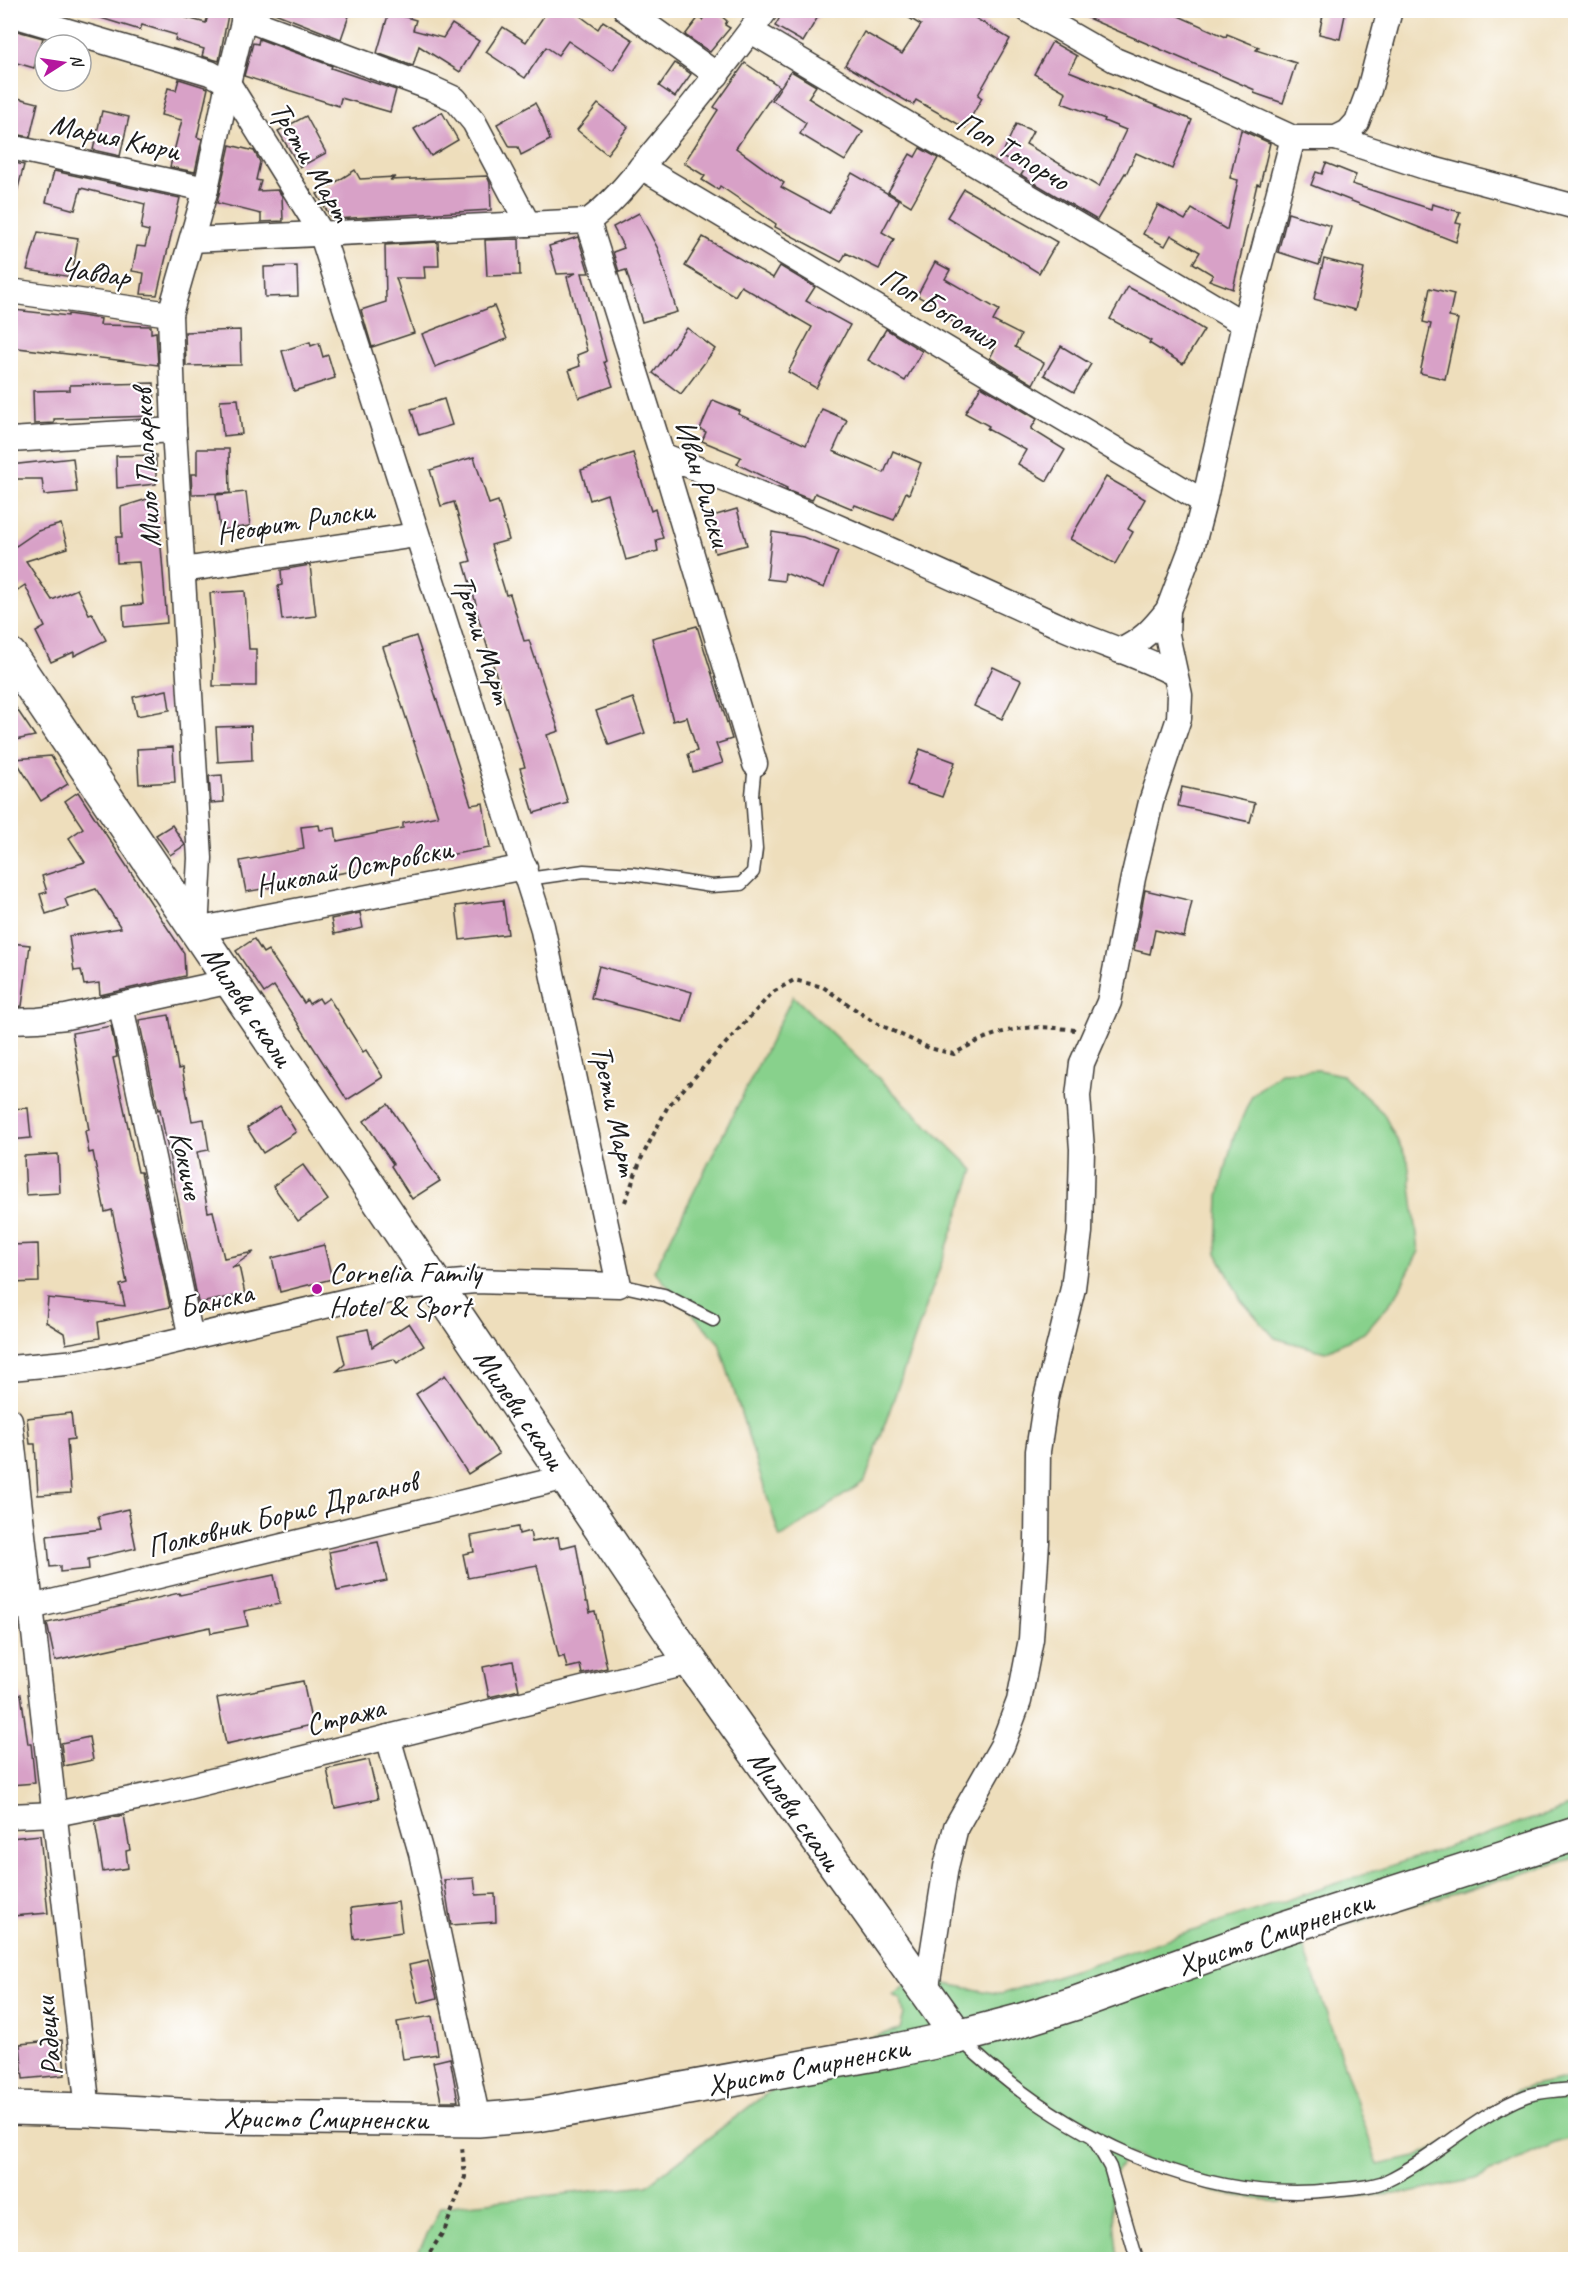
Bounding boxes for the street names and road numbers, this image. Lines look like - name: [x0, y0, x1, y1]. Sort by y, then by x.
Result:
- street label: Трети Март: [262, 94, 362, 230]
- street label: Поп Топорчо: [950, 103, 1078, 200]
- street label: Мария Кюри: [47, 105, 185, 170]
- street label: Чавдар: [57, 248, 134, 296]
- street label: Поп Богомил: [873, 258, 1007, 359]
- street label: Мило Папарков: [123, 382, 169, 548]
- street label: Иван Рилски: [666, 415, 741, 553]
- street label: Неофит Рилски: [213, 490, 378, 552]
- street label: Трети Март: [445, 570, 522, 710]
- street label: Николай Островски: [252, 829, 457, 905]
- street label: Милеви скали: [193, 938, 303, 1076]
- street label: Трети Март: [583, 1042, 648, 1181]
- street label: Кокиче: [161, 1128, 213, 1205]
- street label: Банска: [176, 1273, 258, 1327]
- street label: Милеви скали: [465, 1341, 575, 1479]
- street label: Полковник Борис Драганов: [143, 1461, 426, 1566]
- street label: Стража: [302, 1687, 390, 1744]
- street label: Милеви скали: [740, 1742, 851, 1879]
- street label: Христо Смирненски: [1172, 1881, 1380, 1984]
- street label: Радецки: [25, 1993, 71, 2078]
- street label: Христо Смирненски: [704, 2027, 914, 2104]
- street label: Христо Смирненски: [223, 2098, 430, 2138]

